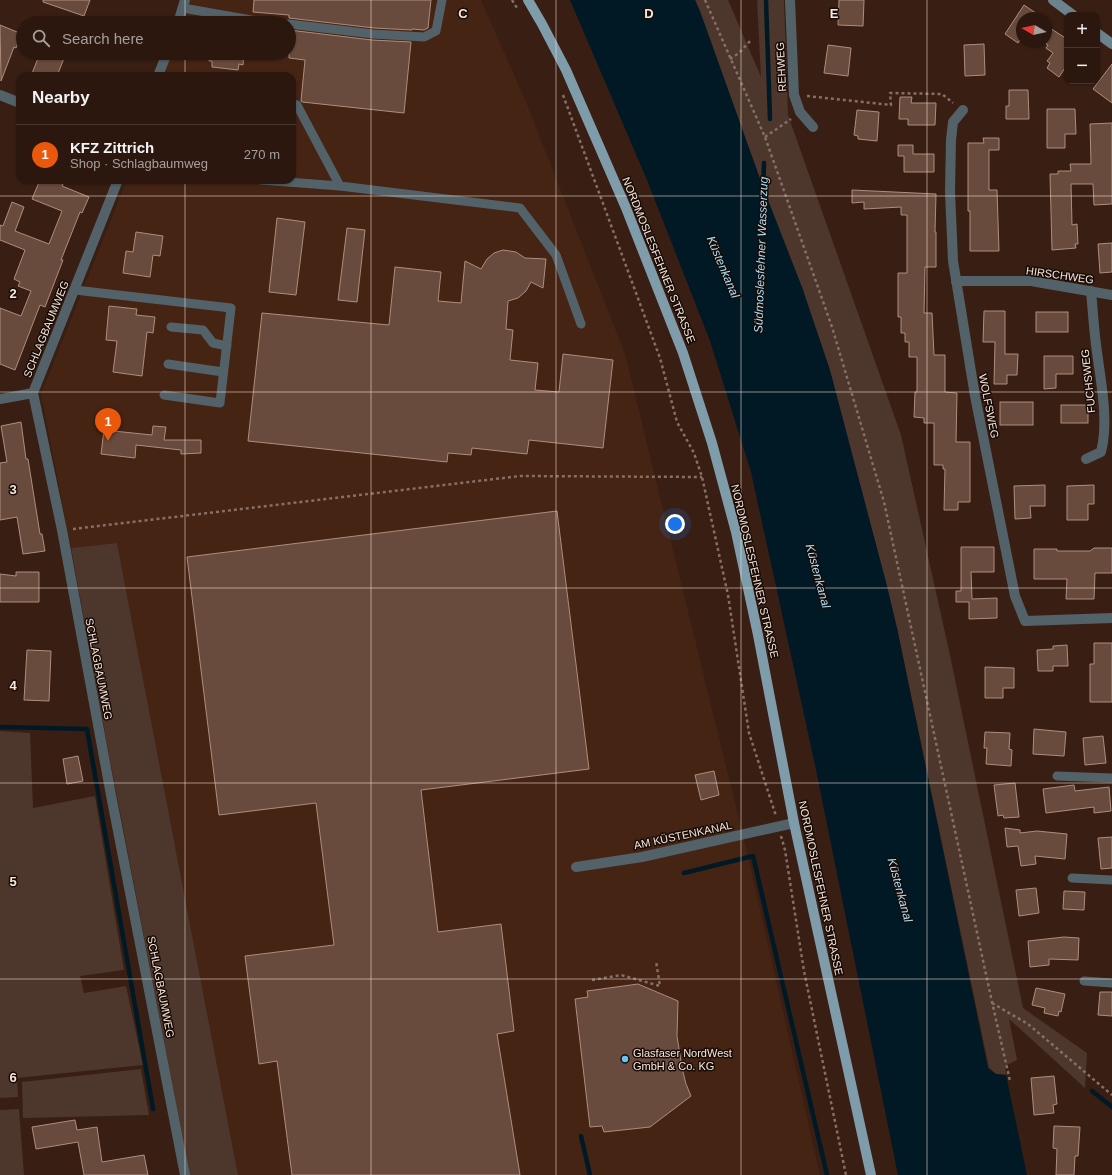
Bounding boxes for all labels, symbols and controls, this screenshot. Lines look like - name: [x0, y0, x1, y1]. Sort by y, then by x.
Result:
- text: C: [458, 6, 468, 21]
- text: D: [644, 6, 654, 21]
- text: E: [830, 6, 839, 21]
- north arrow: [1016, 12, 1052, 48]
- map controls: [1064, 12, 1100, 84]
- button: +: [1064, 12, 1100, 48]
- search box: [16, 16, 296, 60]
- icon: search: [30, 27, 52, 49]
- text: Search here: [62, 30, 144, 47]
- street label: REHWEG: [774, 42, 788, 92]
- button: −: [1064, 48, 1100, 84]
- text: Nearby: [32, 88, 90, 107]
- text: KFZ Zittrich: [70, 139, 154, 156]
- text: 1: [41, 147, 49, 162]
- text: 270 m: [244, 147, 280, 162]
- text: Shop · Schlagbaumweg: [70, 156, 208, 171]
- street label: NORDMOSLESFEHNER STRASSE: [620, 175, 698, 345]
- water label: Südmoslesfehner Wasserzug: [751, 176, 771, 333]
- water label: Küstenkanal: [704, 234, 742, 300]
- street label: HIRSCHWEG: [1025, 264, 1095, 286]
- street label: SCHLAGBAUMWEG: [21, 279, 71, 379]
- text: 2: [9, 286, 17, 301]
- street label: FUCHSWEG: [1079, 348, 1097, 414]
- street label: WOLFSWEG: [977, 373, 1001, 439]
- pin: 1: [95, 408, 121, 441]
- text: 3: [9, 482, 17, 497]
- street label: NORDMOSLESFEHNER STRASSE: [729, 483, 781, 659]
- your location: [665, 514, 685, 534]
- water label: Küstenkanal: [803, 542, 833, 610]
- street label: SCHLAGBAUMWEG: [83, 617, 115, 721]
- text: 4: [9, 678, 17, 693]
- street label: NORDMOSLESFEHNER STRASSE: [797, 800, 845, 976]
- street label: AM KÜSTENKANAL: [633, 819, 733, 851]
- water label: Küstenkanal: [885, 856, 915, 924]
- text: 5: [9, 874, 17, 889]
- street label: SCHLAGBAUMWEG: [145, 935, 177, 1039]
- place label: Glasfaser NordWest GmbH & Co. KG: [633, 1047, 732, 1072]
- marker: Glasfaser NordWest GmbH & Co. KG: [620, 1054, 630, 1064]
- text: 6: [9, 1070, 17, 1085]

